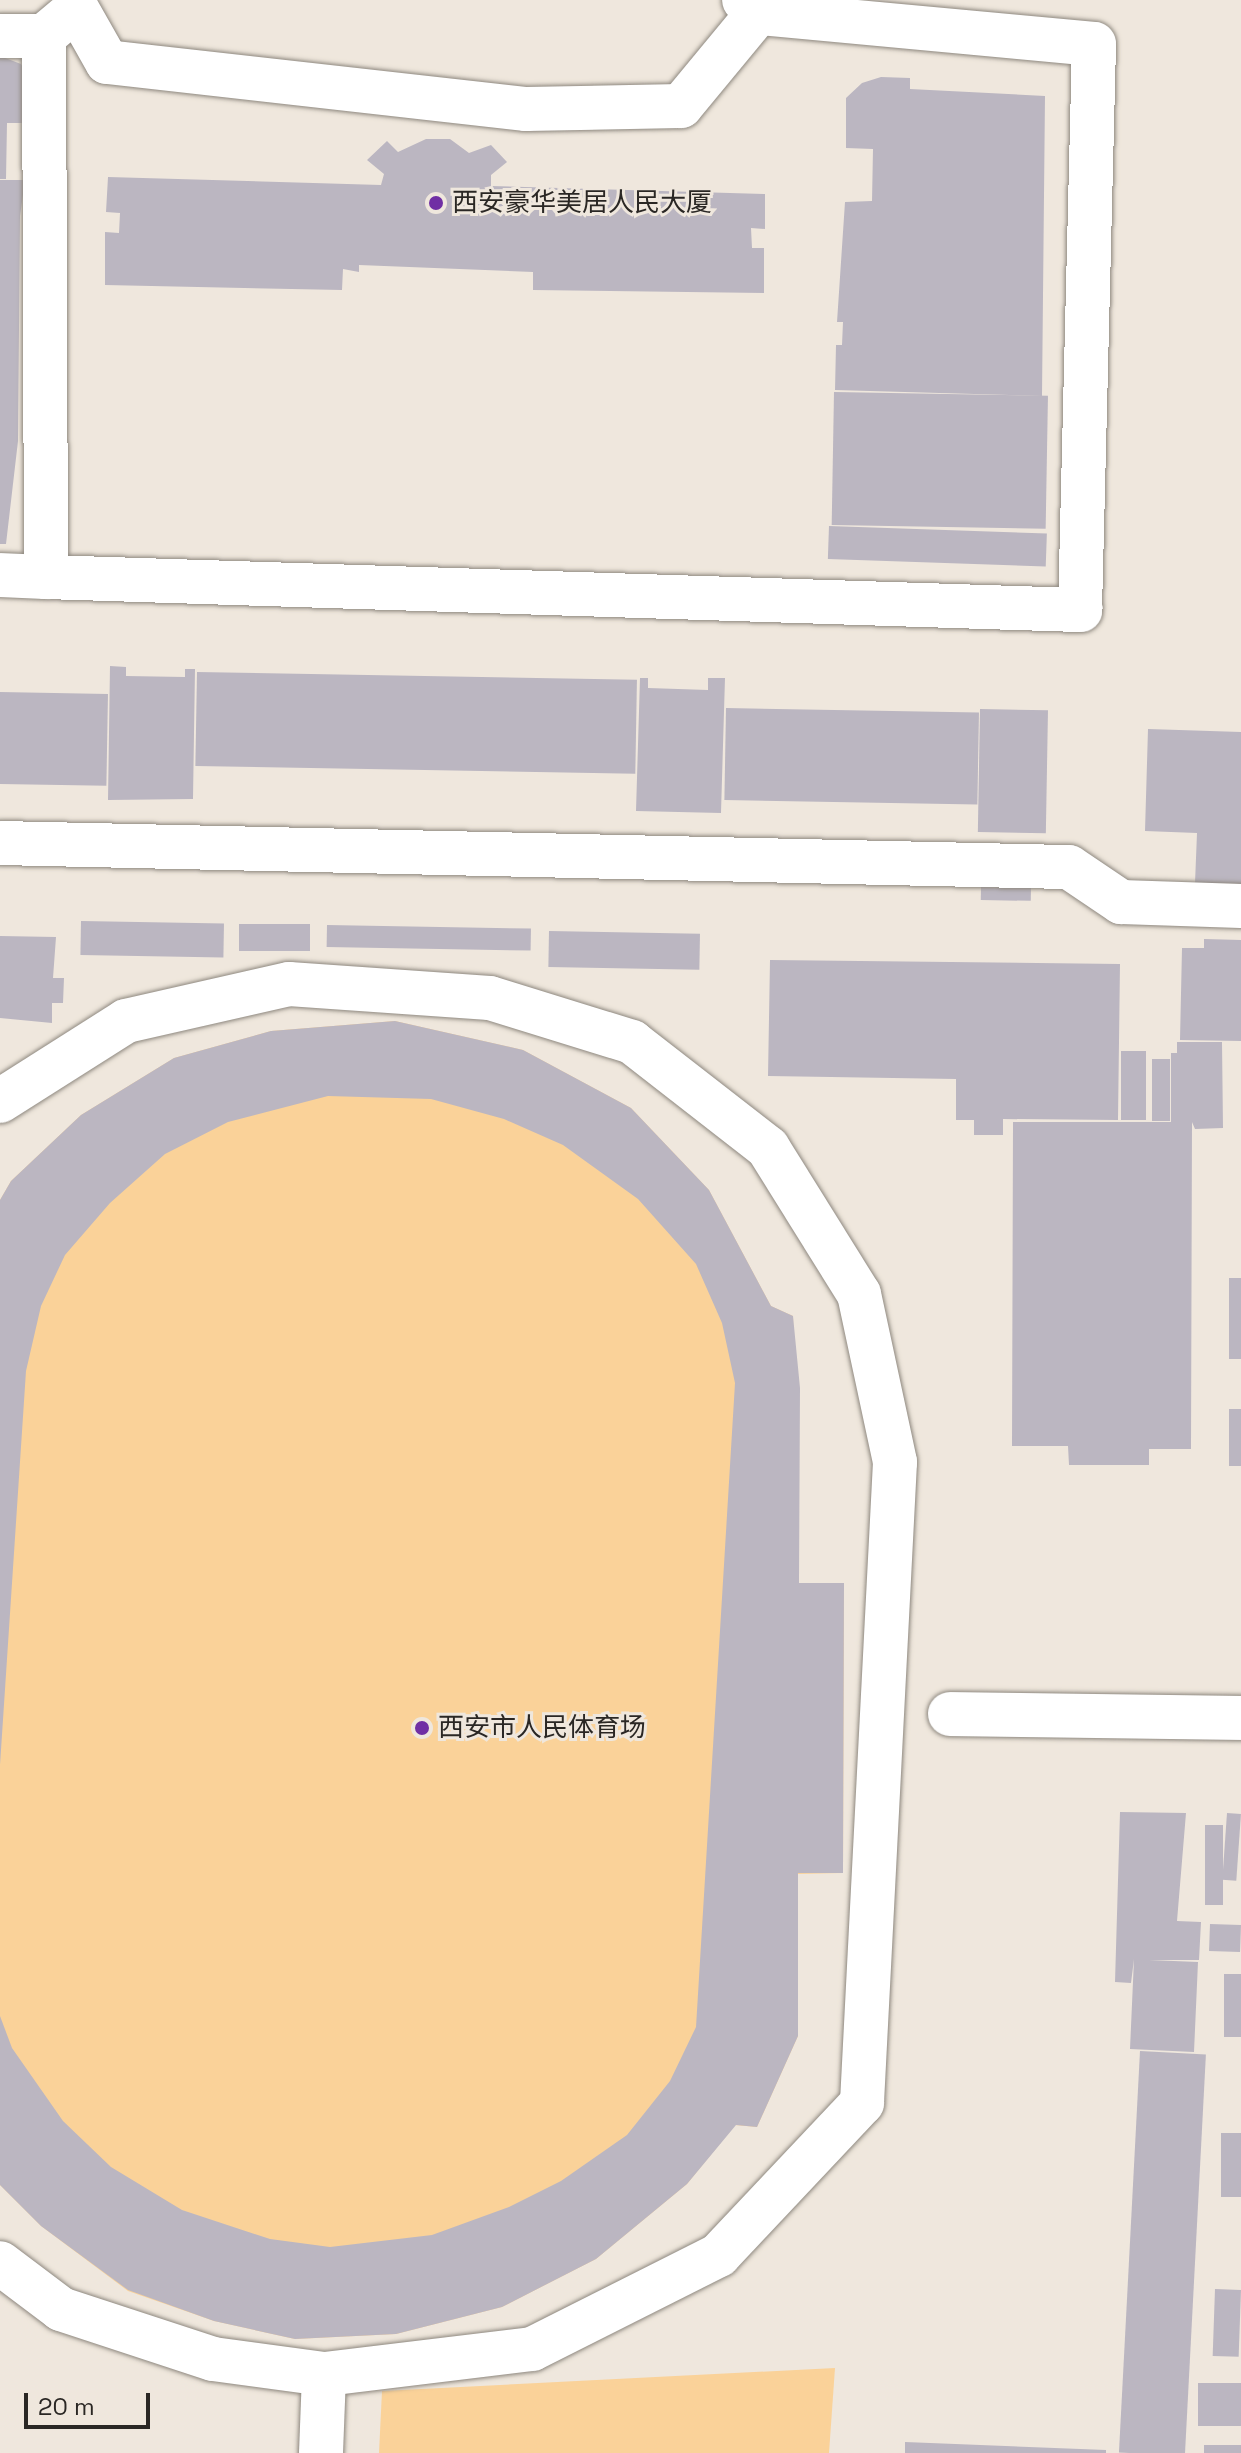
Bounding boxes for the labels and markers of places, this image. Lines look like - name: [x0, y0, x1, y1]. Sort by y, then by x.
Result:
- place label: 西安豪华美居人民大厦: [452, 187, 712, 219]
- marker: 西安豪华美居人民大厦: [427, 194, 445, 212]
- place label: 西安市人民体育场: [438, 1712, 646, 1744]
- marker: 西安市人民体育场: [413, 1719, 431, 1737]

